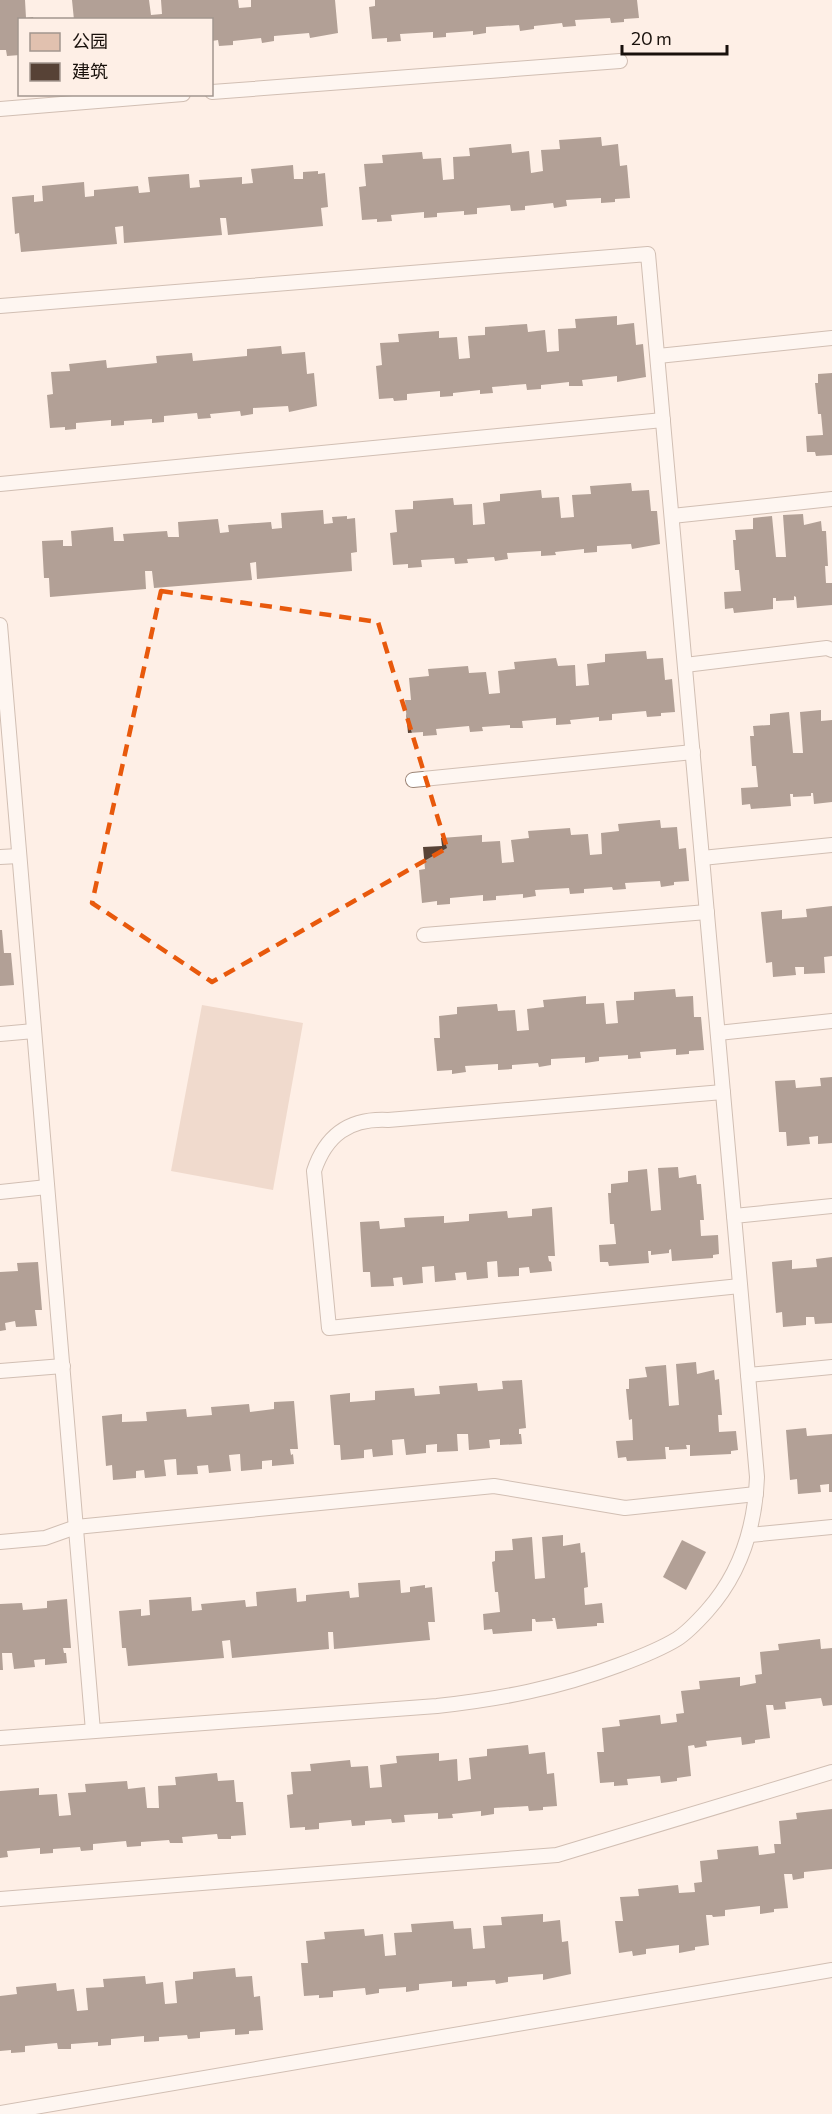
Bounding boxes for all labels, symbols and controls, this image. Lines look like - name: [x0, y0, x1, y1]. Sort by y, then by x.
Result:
- legend: [18, 18, 213, 96]
- scale bar: [622, 18, 727, 56]
- text: 20 m: [631, 27, 672, 49]
- text: 公园: [72, 30, 108, 52]
- text: 建筑: [72, 60, 108, 82]

